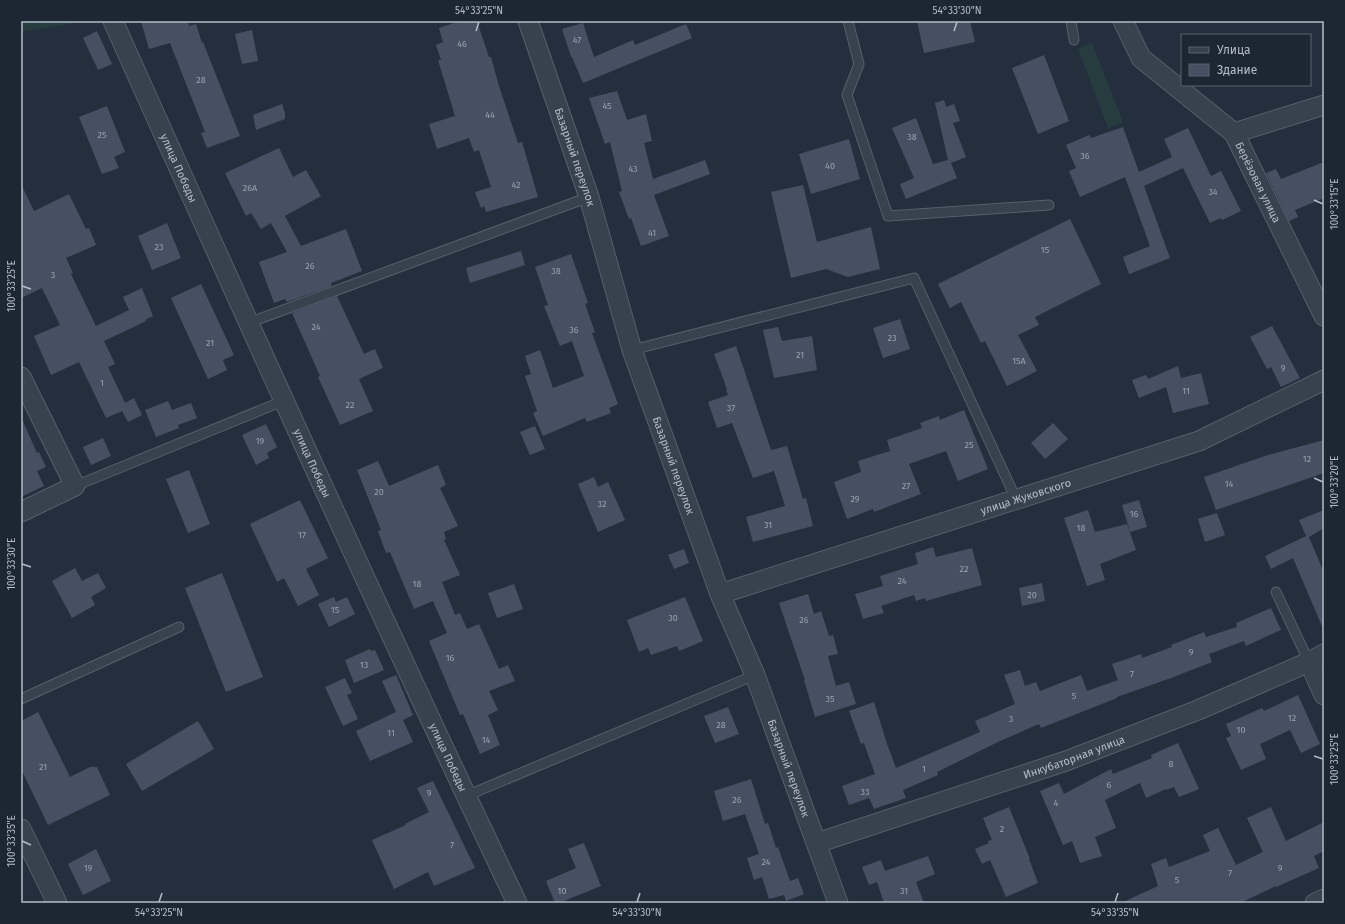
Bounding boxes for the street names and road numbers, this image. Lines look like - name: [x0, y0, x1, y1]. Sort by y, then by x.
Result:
- street label: Базарный переулок: [552, 106, 598, 208]
- street label: улица Победы: [158, 132, 200, 204]
- street label: Берёзовая улица: [1233, 140, 1283, 225]
- street label: Базарный переулок: [650, 415, 697, 517]
- street label: улица Победы: [291, 427, 334, 499]
- street label: улица Жуковского: [979, 476, 1073, 517]
- street label: Базарный переулок: [765, 717, 813, 819]
- street label: улица Победы: [427, 721, 470, 794]
- street label: Инкубаторная улица: [1022, 732, 1127, 781]

